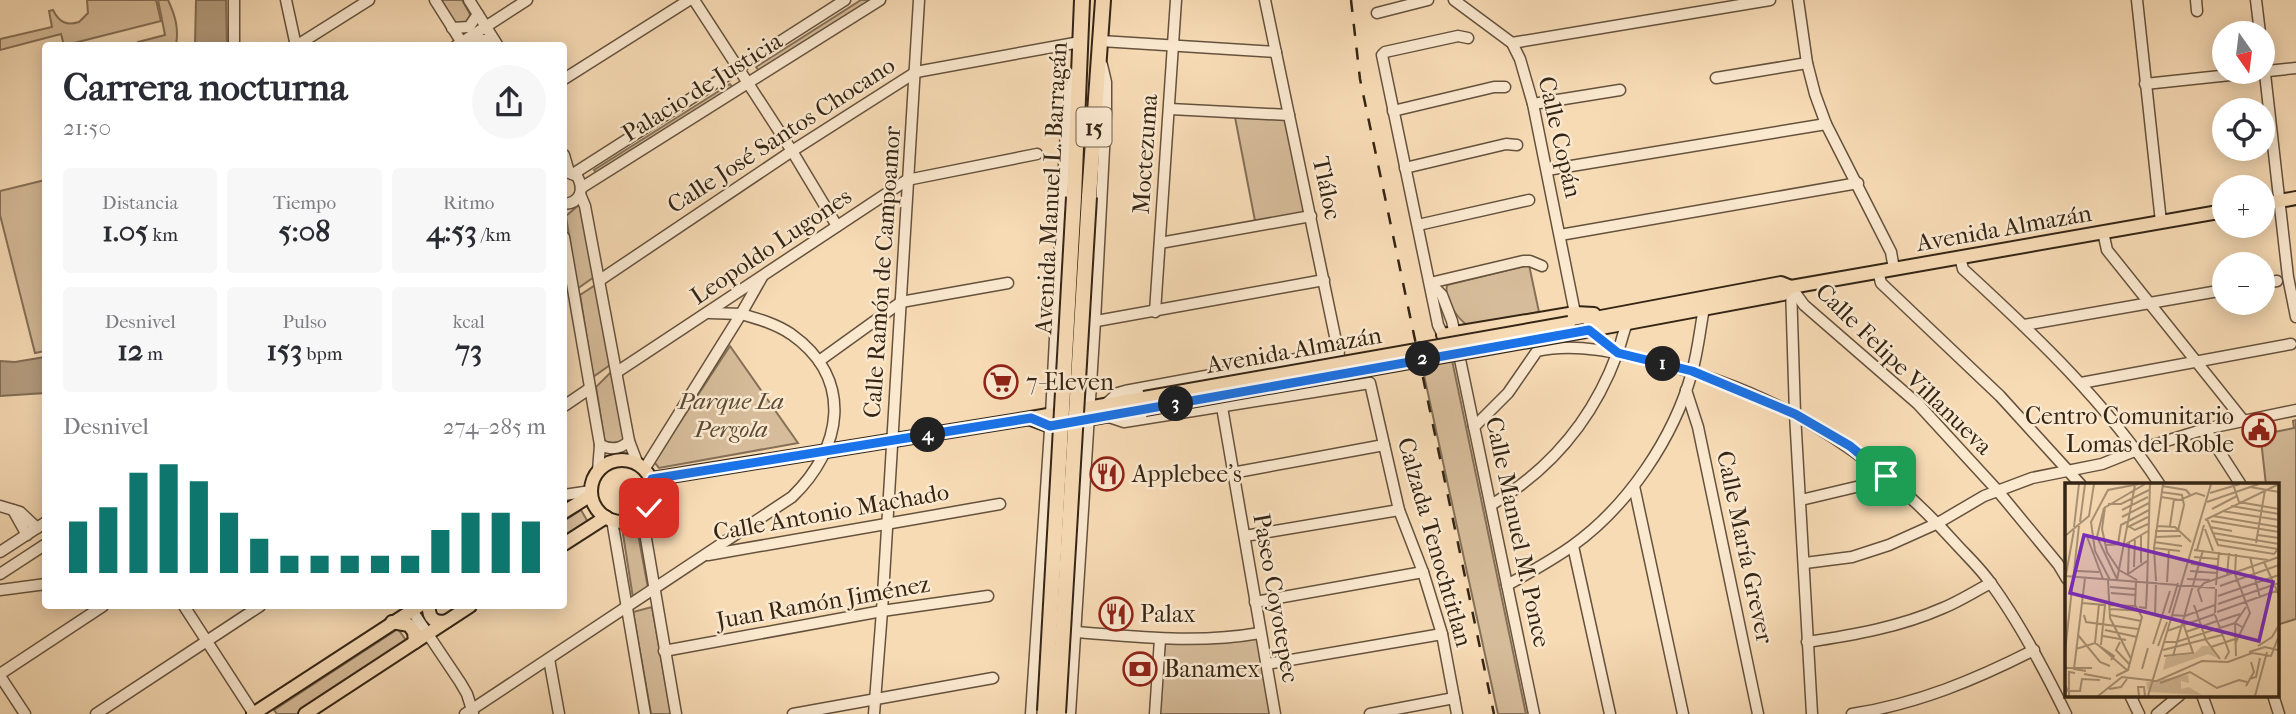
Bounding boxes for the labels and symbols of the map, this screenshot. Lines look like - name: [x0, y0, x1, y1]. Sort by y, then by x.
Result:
- north arrow: [2212, 21, 2275, 84]
- street label: Palacio de Justicia: [617, 26, 788, 147]
- street label: Avenida Manuel L. Barragán: [1029, 41, 1073, 336]
- street label: Calle José Santos Chocano: [662, 51, 900, 219]
- street label: Calle Copán: [1532, 74, 1588, 201]
- street label: Moctezuma: [1127, 92, 1163, 215]
- road number: 15: [1076, 108, 1112, 146]
- street label: Calle Ramón de Campoamor: [858, 124, 906, 419]
- street label: Tláloc: [1307, 154, 1347, 222]
- street label: Leopoldo Lugones: [685, 182, 857, 310]
- street label: Avenida Almazán: [1913, 199, 2094, 257]
- street label: Calle Felipe Villanueva: [1810, 278, 1999, 461]
- street label: Avenida Almazán: [1203, 321, 1384, 379]
- pin: 2: [1406, 342, 1440, 376]
- pin: 1: [1646, 346, 1680, 382]
- supermarket icon: 7-Eleven: [982, 363, 1020, 401]
- place label: 7-Eleven: [1026, 368, 1114, 396]
- pin: 3: [1158, 386, 1194, 422]
- park label: Parque La Pergola: [677, 387, 784, 443]
- place label: Centro Comunitario Lomas del Roble: [2025, 402, 2234, 458]
- public building icon: Centro Comunitario Lomas del Roble: [2240, 411, 2278, 449]
- street label: Calle Manuel M. Ponce: [1480, 414, 1556, 650]
- pin: 4: [911, 418, 946, 452]
- street label: Calzada Tenochtitlan: [1392, 434, 1478, 650]
- pin: [1856, 446, 1916, 506]
- street label: Calle María Grever: [1711, 448, 1779, 647]
- restaurant icon: Applebee's: [1088, 455, 1126, 493]
- place label: Applebee's: [1131, 460, 1242, 488]
- street label: Calle Antonio Machado: [711, 477, 951, 547]
- pin: [619, 478, 679, 538]
- inset map: [2065, 483, 2278, 696]
- street label: Paseo Coyotepec: [1247, 511, 1305, 685]
- street label: Juan Ramón Jiménez: [712, 569, 932, 635]
- restaurant icon: Palax: [1097, 595, 1135, 633]
- place label: Palax: [1140, 600, 1196, 628]
- bank icon: Banamex: [1121, 650, 1159, 688]
- place label: Banamex: [1164, 655, 1260, 683]

